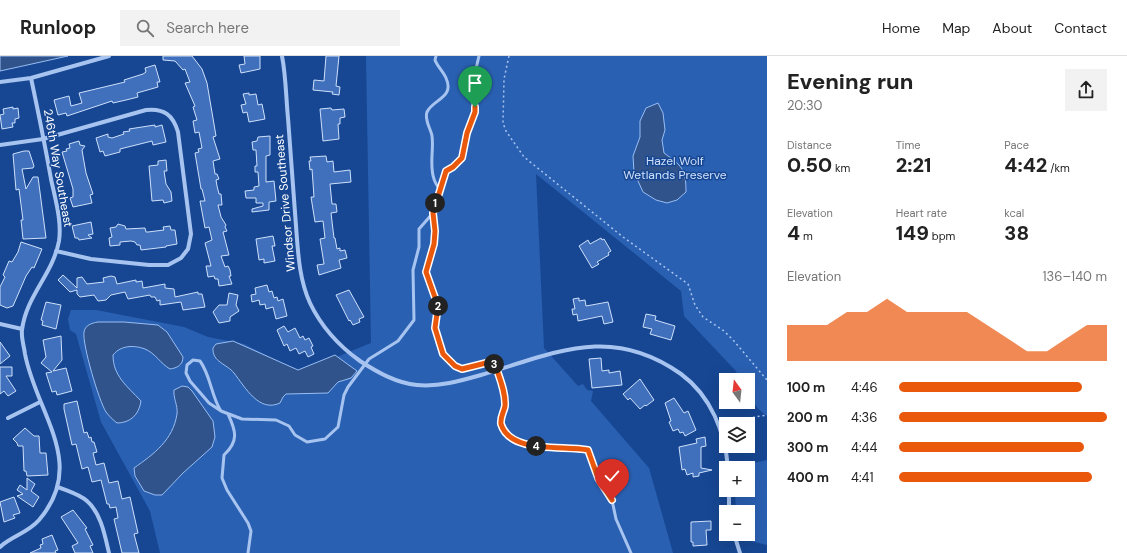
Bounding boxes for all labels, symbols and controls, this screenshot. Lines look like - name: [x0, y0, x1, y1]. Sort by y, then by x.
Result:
- search box: [120, 10, 400, 46]
- text: Runloop: [20, 15, 96, 40]
- icon: search: [134, 17, 156, 39]
- text: Search here: [166, 18, 249, 38]
- text: Home: [882, 19, 920, 37]
- text: Map: [942, 19, 970, 37]
- text: About: [992, 19, 1032, 37]
- text: Contact: [1054, 19, 1107, 37]
- pin: [458, 66, 492, 107]
- text: Evening run: [787, 67, 913, 96]
- button: share: [1065, 69, 1107, 111]
- icon: arrive: [464, 72, 486, 94]
- text: 20:30: [787, 97, 822, 114]
- street label: 246th Way Southeast: [40, 108, 76, 229]
- street label: Windsor Drive Southeast: [271, 133, 299, 272]
- text: Distance: [787, 138, 832, 152]
- text: Time: [896, 138, 921, 152]
- text: Pace: [1004, 138, 1029, 152]
- text: 0.50: [787, 152, 832, 178]
- text: 2:21: [896, 152, 931, 178]
- text: 4:42: [1004, 152, 1047, 178]
- park label: Hazel Wolf Wetlands Preserve: [623, 153, 727, 183]
- text: km: [832, 161, 850, 175]
- text: /km: [1047, 161, 1070, 175]
- pin: 1: [425, 193, 445, 213]
- text: 1: [433, 196, 437, 210]
- text: Elevation: [787, 206, 833, 220]
- text: Heart rate: [896, 206, 947, 220]
- text: kcal: [1004, 206, 1024, 220]
- text: 4: [787, 220, 800, 246]
- text: 149: [896, 220, 929, 246]
- text: 38: [1004, 220, 1029, 246]
- text: m: [800, 229, 813, 243]
- text: bpm: [929, 229, 955, 243]
- text: Elevation: [787, 268, 841, 285]
- text: 136–140 m: [1043, 268, 1107, 285]
- pin: 2: [428, 296, 448, 316]
- text: 2: [435, 299, 441, 313]
- pin: 3: [484, 354, 504, 374]
- text: 3: [491, 357, 497, 371]
- north arrow: [719, 373, 755, 409]
- map controls: [719, 373, 755, 541]
- text: 100 m: [787, 379, 825, 396]
- text: 4:46: [851, 379, 878, 396]
- text: 200 m: [787, 409, 828, 426]
- text: 4:36: [851, 409, 877, 426]
- button: layers: [719, 417, 755, 453]
- pin: 4: [526, 436, 546, 456]
- text: 4: [532, 439, 540, 453]
- text: 300 m: [787, 439, 828, 456]
- text: 4:44: [851, 439, 877, 456]
- pin: [595, 459, 629, 500]
- button: +: [719, 461, 755, 497]
- icon: check: [601, 465, 623, 487]
- text: 400 m: [787, 469, 829, 486]
- text: 4:41: [851, 469, 873, 486]
- button: −: [719, 505, 755, 541]

